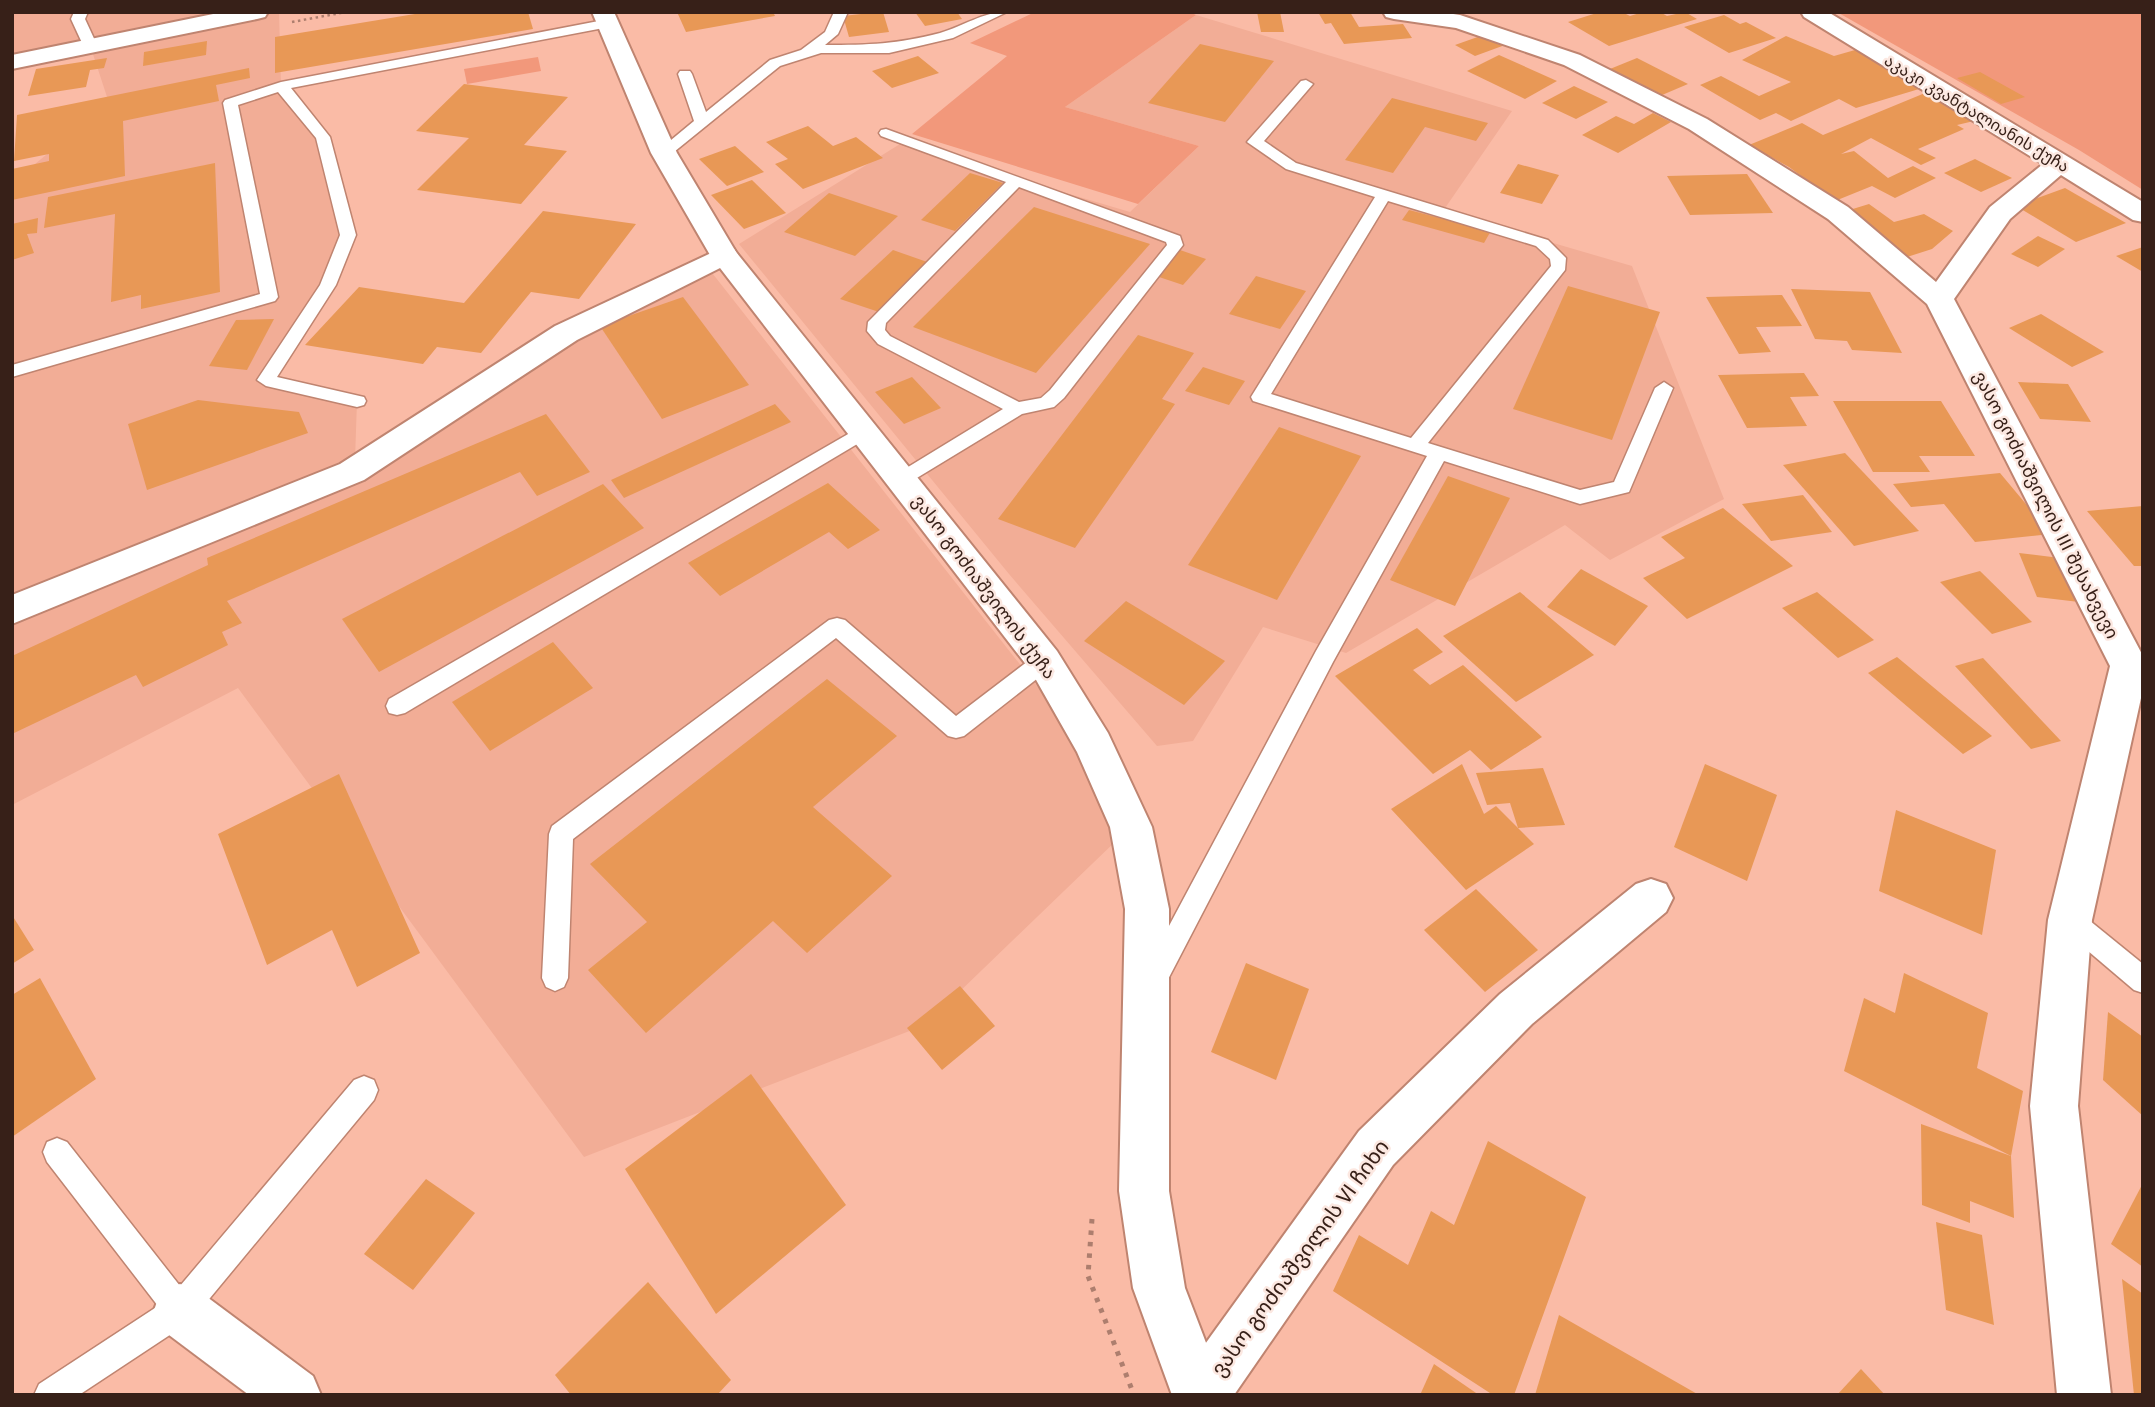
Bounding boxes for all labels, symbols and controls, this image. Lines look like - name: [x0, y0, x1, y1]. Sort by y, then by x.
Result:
- street label: აკაკი კვანტალიანის ქუჩა: [1880, 51, 2073, 177]
- street label: ვასო გოძიაშვილის III შესახვევი: [1969, 367, 2123, 643]
- street label: ვასო გოძიაშვილის ქუჩა: [908, 491, 1060, 683]
- street label: ვასო გოძიაშვილის VI ჩიხი: [1205, 1135, 1395, 1381]

